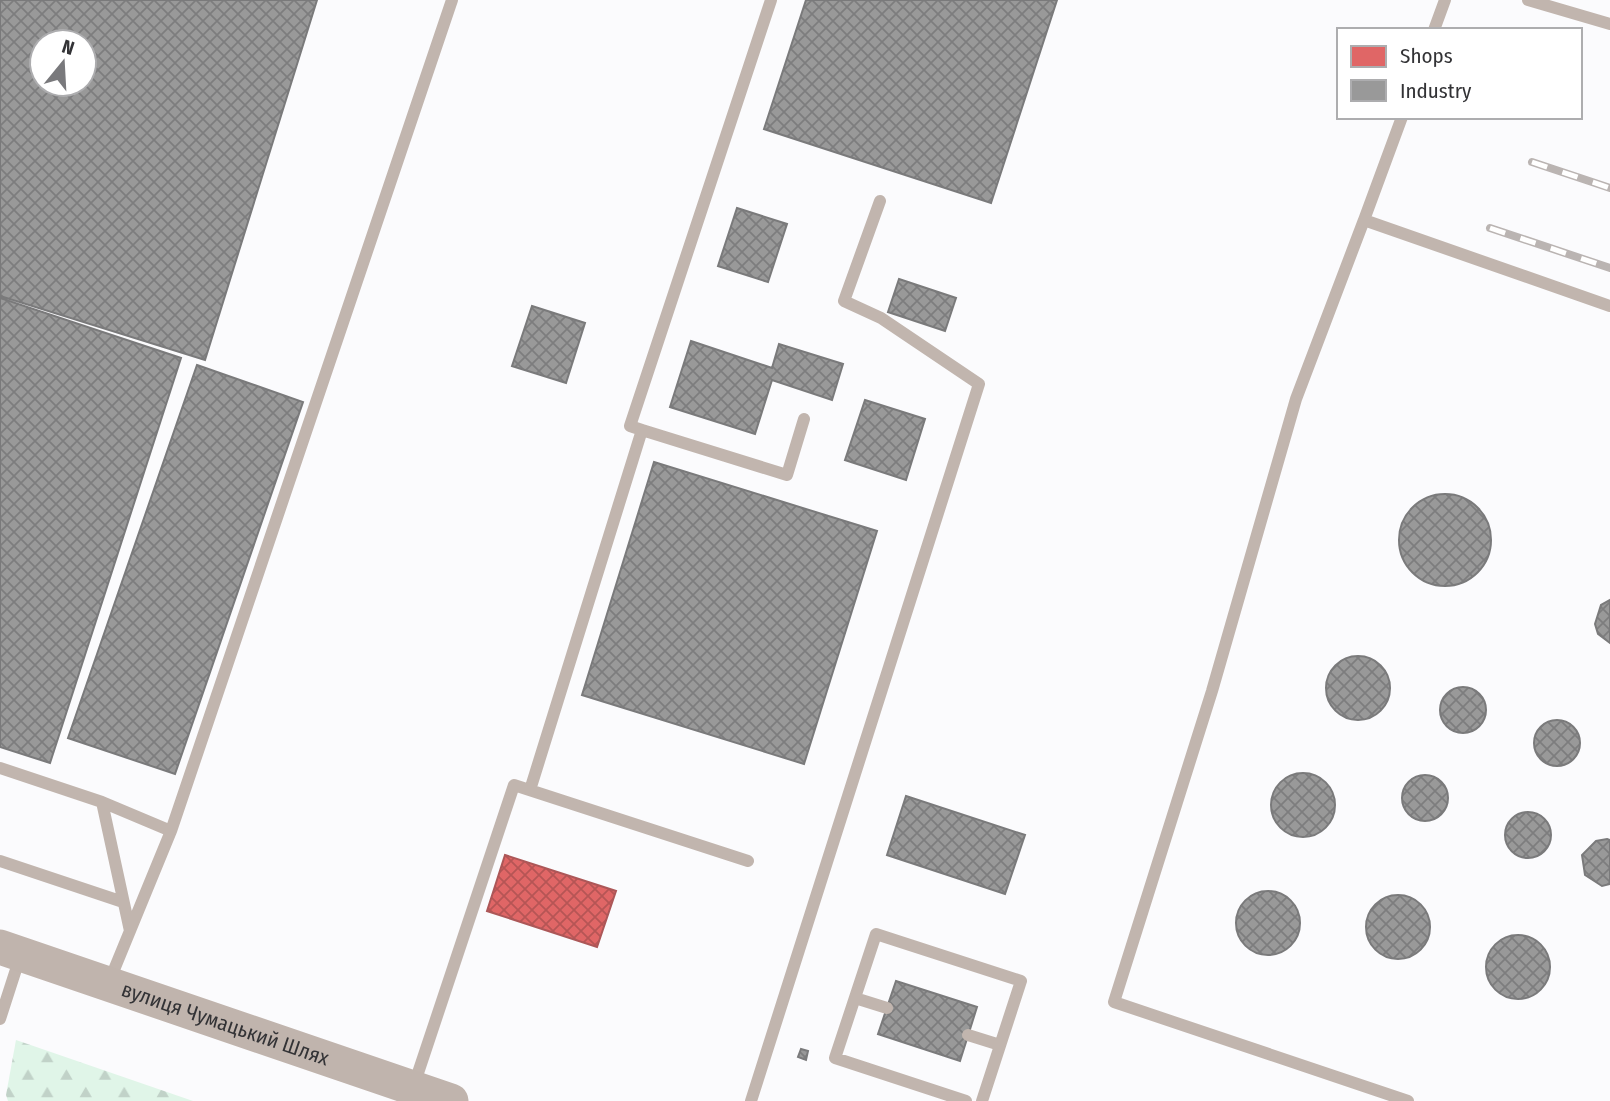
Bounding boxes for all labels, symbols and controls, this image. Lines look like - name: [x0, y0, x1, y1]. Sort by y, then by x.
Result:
- north arrow: [28, 28, 98, 98]
- legend: [1337, 28, 1582, 119]
- text: N: [59, 35, 77, 60]
- text: Shops: [1400, 43, 1453, 69]
- text: Industry: [1400, 78, 1472, 104]
- street label: вулиця Чумацький Шлях: [118, 976, 333, 1072]

